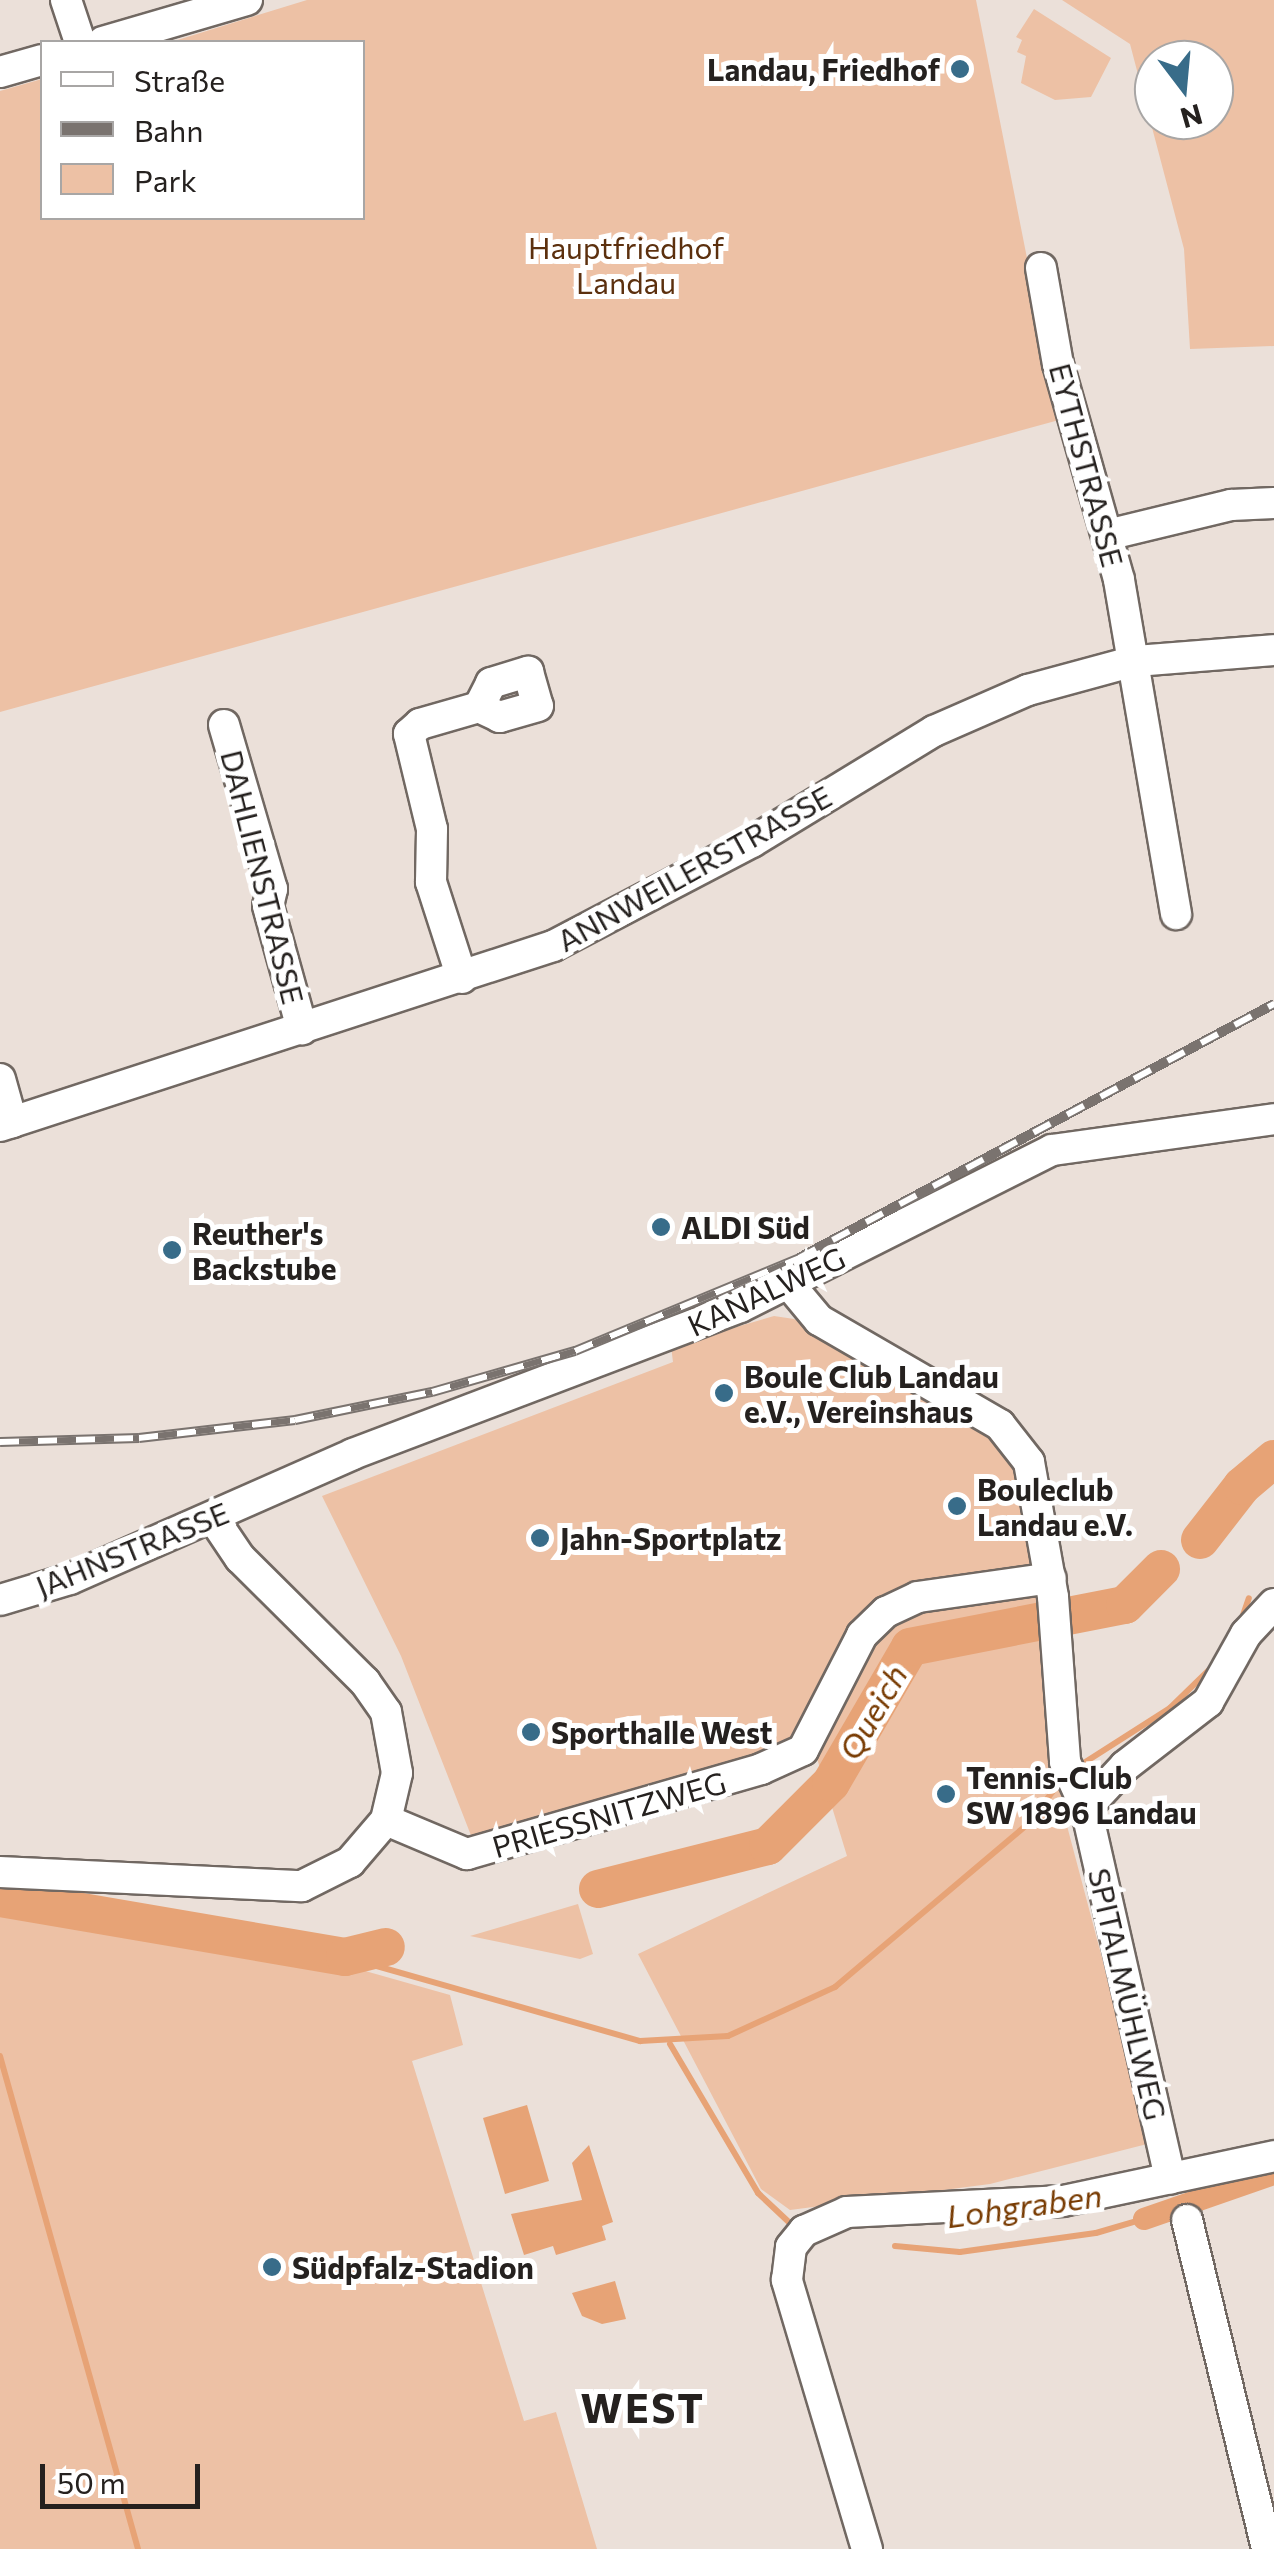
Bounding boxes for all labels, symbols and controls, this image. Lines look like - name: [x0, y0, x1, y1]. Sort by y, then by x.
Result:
- legend: [40, 40, 365, 220]
- north arrow: [1134, 40, 1234, 140]
- place label: Landau, Friedhof: [707, 51, 940, 87]
- marker: Landau, Friedhof: [949, 58, 971, 80]
- text: Straße: [134, 61, 225, 98]
- text: N: [1177, 98, 1206, 136]
- text: Bahn: [134, 111, 203, 148]
- text: Park: [134, 161, 197, 198]
- park label: Hauptfriedhof Landau: [528, 229, 724, 300]
- street label: EYTHSTRASSE: [1043, 359, 1131, 571]
- street label: DAHLIENSTRASSE: [214, 746, 312, 1008]
- street label: ANNWEILERSTRASSE: [551, 778, 837, 958]
- place label: ALDI Süd: [681, 1209, 810, 1245]
- place label: Reuther's Backstube: [192, 1215, 337, 1286]
- marker: ALDI Süd: [650, 1216, 672, 1238]
- marker: Reuther's Backstube: [161, 1239, 183, 1261]
- street label: KANALWEG: [682, 1239, 850, 1343]
- place label: Boule Club Landau e.V., Vereinshaus: [744, 1358, 999, 1428]
- marker: Boule Club Landau e.V., Vereinshaus: [713, 1382, 735, 1404]
- place label: Bouleclub Landau e.V.: [977, 1471, 1133, 1542]
- street label: JAHNSTRASSE: [30, 1494, 234, 1604]
- marker: Bouleclub Landau e.V.: [946, 1495, 968, 1517]
- place label: Jahn-Sportplatz: [560, 1520, 782, 1556]
- marker: Jahn-Sportplatz: [529, 1527, 551, 1549]
- water label: Queich: [830, 1658, 914, 1766]
- place label: Sporthalle West: [551, 1714, 772, 1750]
- marker: Sporthalle West: [520, 1721, 542, 1743]
- place label: Tennis-Club SW 1896 Landau: [966, 1759, 1196, 1830]
- street label: PRIESSNITZWEG: [488, 1763, 730, 1865]
- marker: Tennis-Club SW 1896 Landau: [935, 1783, 957, 1805]
- street label: SPITALMÜHLWEG: [1082, 1865, 1174, 2123]
- water label: Lohgraben: [944, 2175, 1104, 2235]
- place label: Südpfalz-Stadion: [292, 2249, 534, 2285]
- marker: Südpfalz-Stadion: [261, 2256, 283, 2278]
- district label: WEST: [581, 2383, 705, 2431]
- scale bar: [45, 2444, 205, 2506]
- text: 50 m: [57, 2463, 126, 2500]

